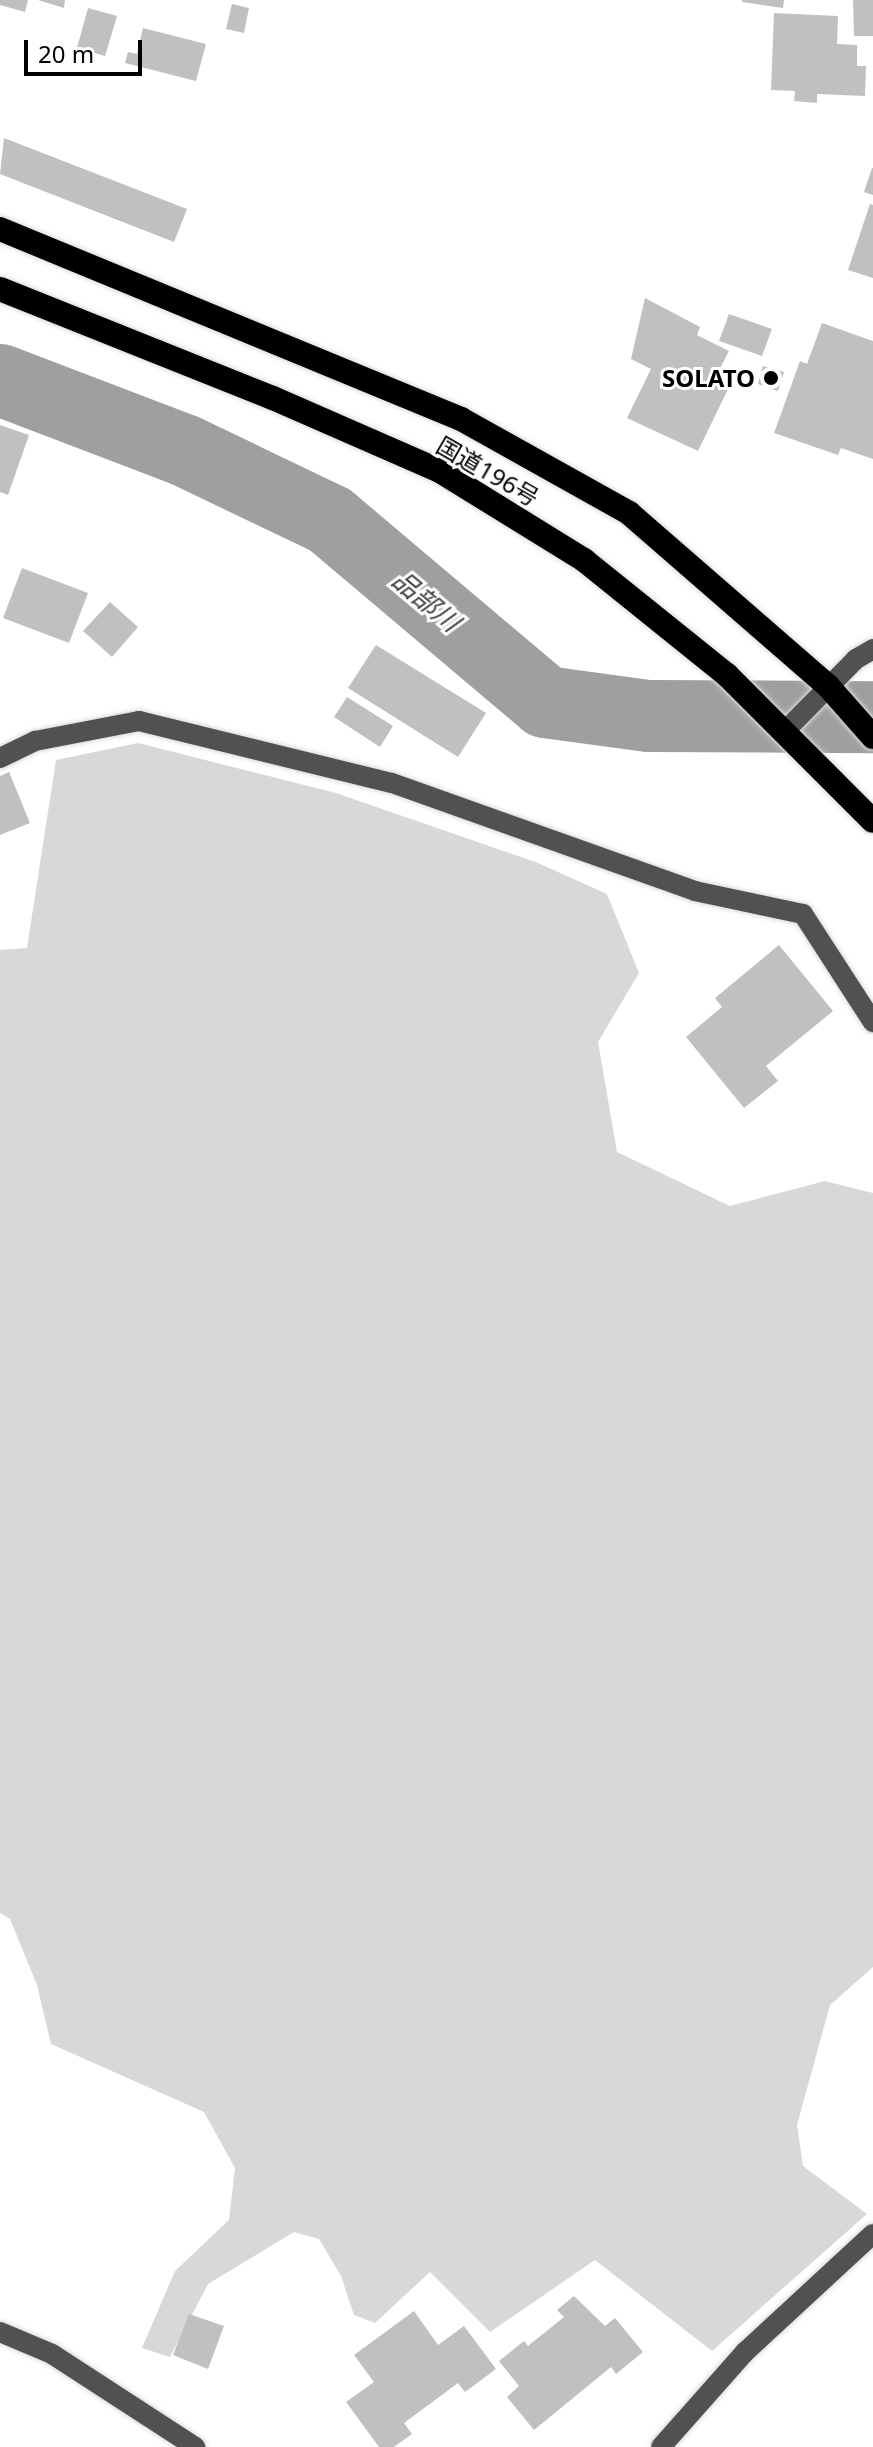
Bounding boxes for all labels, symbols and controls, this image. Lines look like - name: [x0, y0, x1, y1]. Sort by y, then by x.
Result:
- scale bar: [28, 24, 146, 74]
- text: 20 m: [38, 37, 94, 70]
- place label: SOLATO: [662, 364, 755, 392]
- marker: SOLATO: [762, 369, 780, 387]
- street label: 国道196号: [432, 430, 544, 512]
- water label: 品部川: [386, 564, 466, 638]

